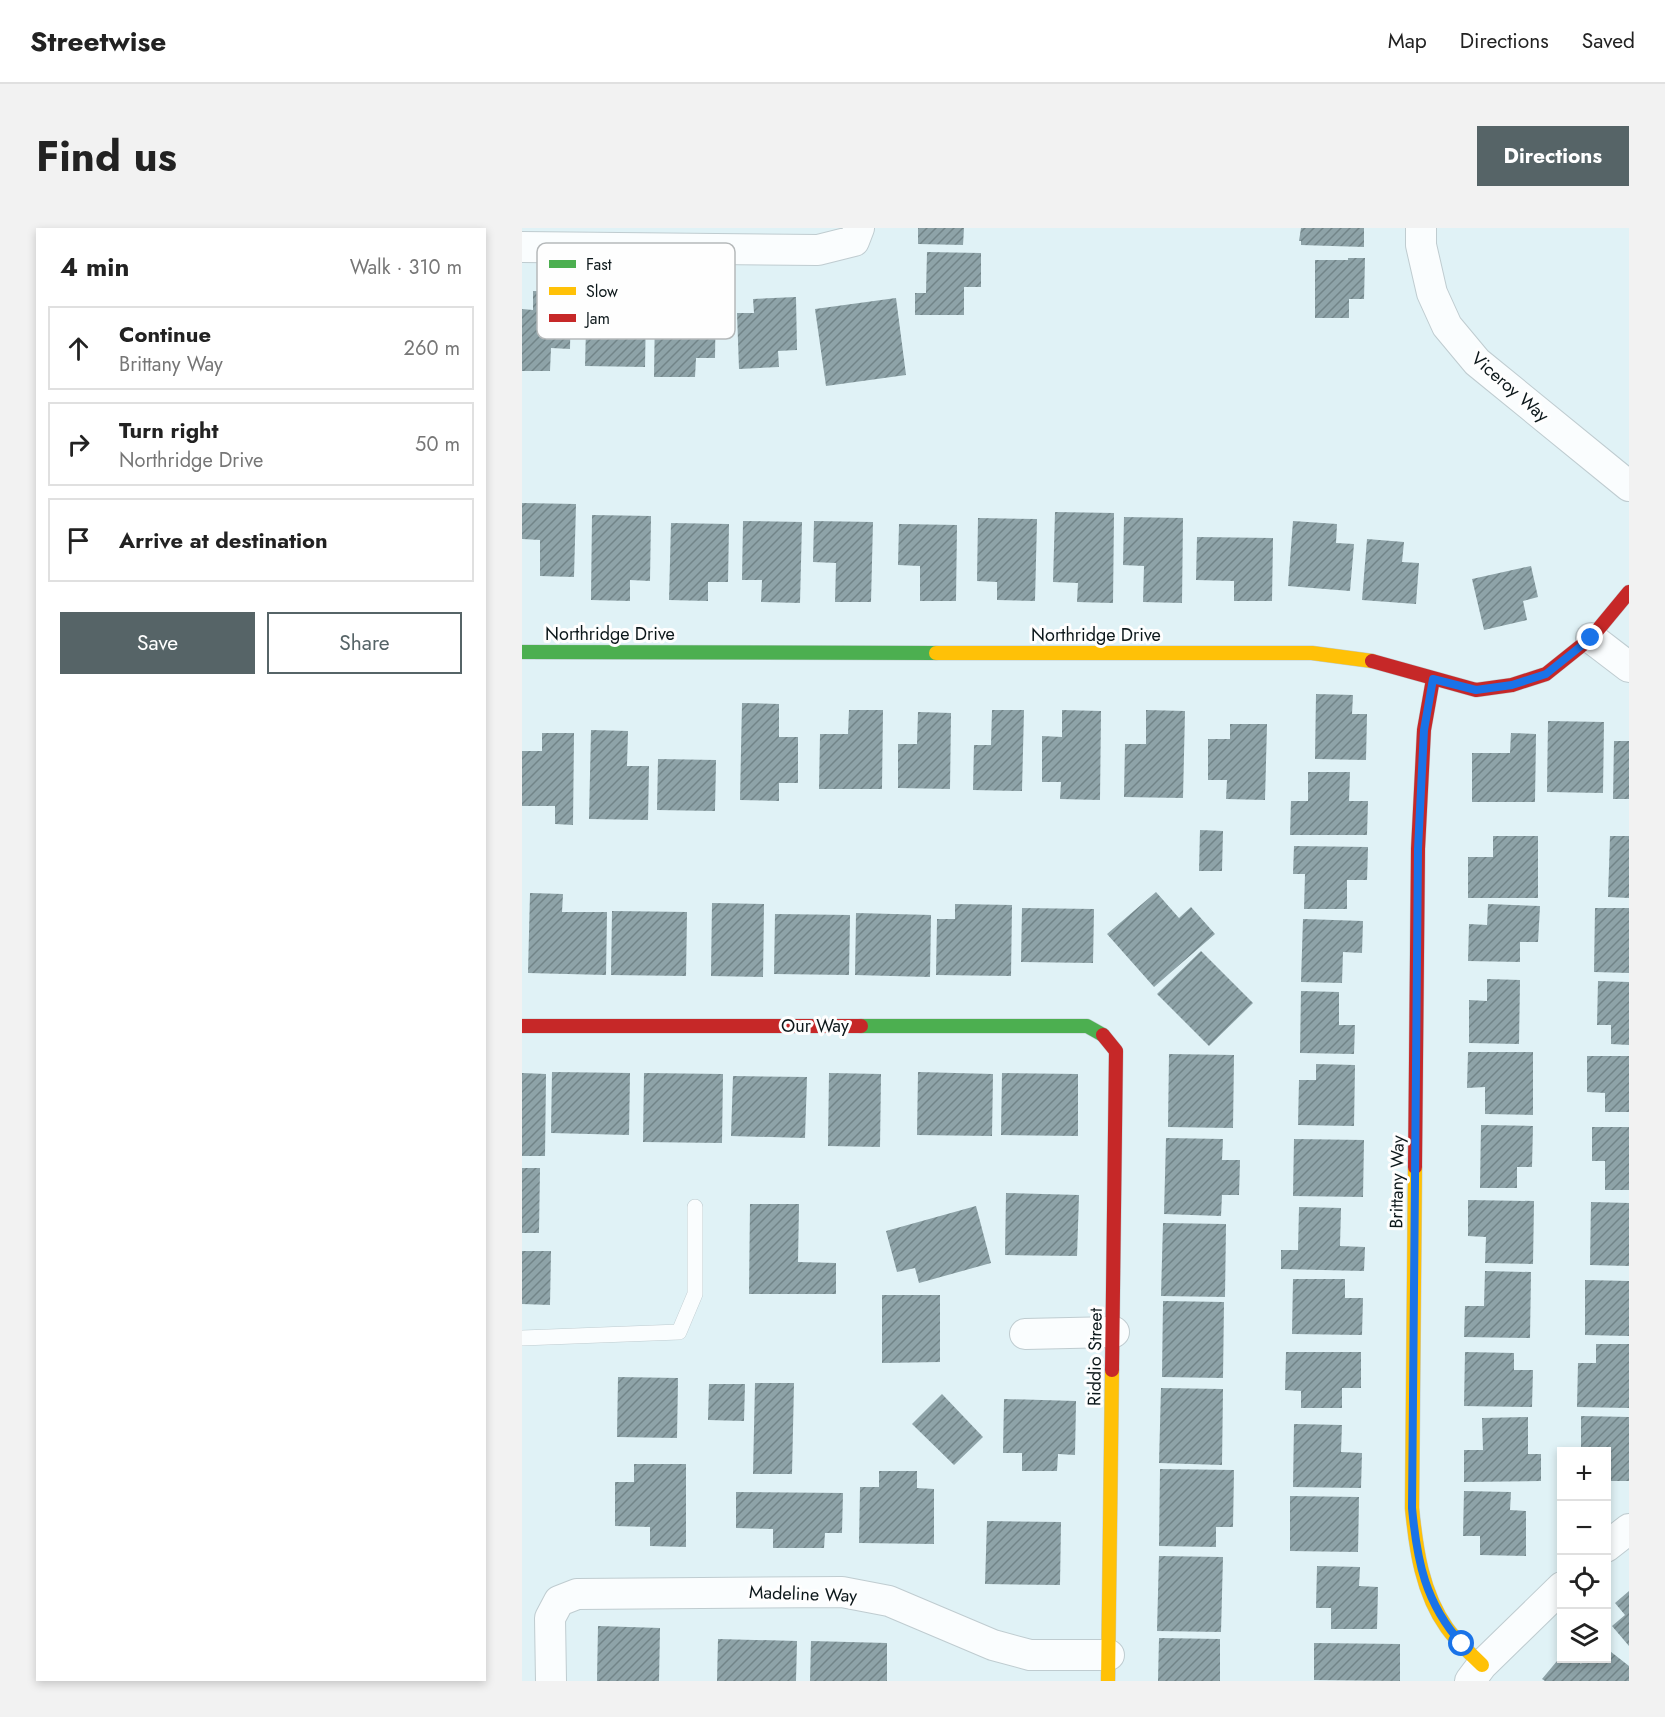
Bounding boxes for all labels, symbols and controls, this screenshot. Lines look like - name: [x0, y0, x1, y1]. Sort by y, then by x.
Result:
- text: Streetwise: [30, 21, 166, 62]
- text: Map: [1388, 26, 1427, 56]
- text: Directions: [1460, 26, 1549, 56]
- text: Saved: [1582, 26, 1635, 56]
- text: Find us: [36, 126, 177, 187]
- button: Directions: [1477, 126, 1629, 186]
- legend: [537, 243, 735, 339]
- text: 4 min: [60, 248, 129, 286]
- text: Walk · 310 m: [350, 253, 462, 282]
- text: Fast: [586, 253, 612, 276]
- text: Slow: [586, 280, 618, 303]
- text: Jam: [584, 307, 610, 330]
- text: Continue: [119, 318, 211, 350]
- icon: ahead: [62, 332, 95, 365]
- text: 260 m: [404, 334, 460, 363]
- street label: Viceroy Way: [1465, 346, 1555, 428]
- text: Brittany Way: [119, 350, 223, 379]
- text: Turn right: [119, 414, 219, 446]
- icon: right: [62, 428, 95, 461]
- text: 50 m: [415, 430, 460, 459]
- text: Northridge Drive: [119, 446, 263, 475]
- icon: arrive: [62, 524, 95, 557]
- text: Arrive at destination: [119, 524, 328, 556]
- button: Save: [60, 612, 255, 674]
- button: Share: [267, 612, 462, 674]
- street label: Northridge Drive: [545, 621, 675, 647]
- street label: Northridge Drive: [1031, 622, 1161, 648]
- route end: [1577, 624, 1603, 650]
- street label: Our Way: [781, 1013, 849, 1039]
- street label: Brittany Way: [1383, 1135, 1411, 1229]
- street label: Riddio Street: [1081, 1307, 1109, 1406]
- map controls: [1557, 1447, 1611, 1663]
- button: +: [1557, 1447, 1611, 1501]
- button: −: [1557, 1501, 1611, 1555]
- button: locate: [1557, 1555, 1611, 1609]
- street label: Madeline Way: [748, 1579, 858, 1609]
- button: layers: [1557, 1609, 1611, 1663]
- route start: [1448, 1630, 1474, 1656]

